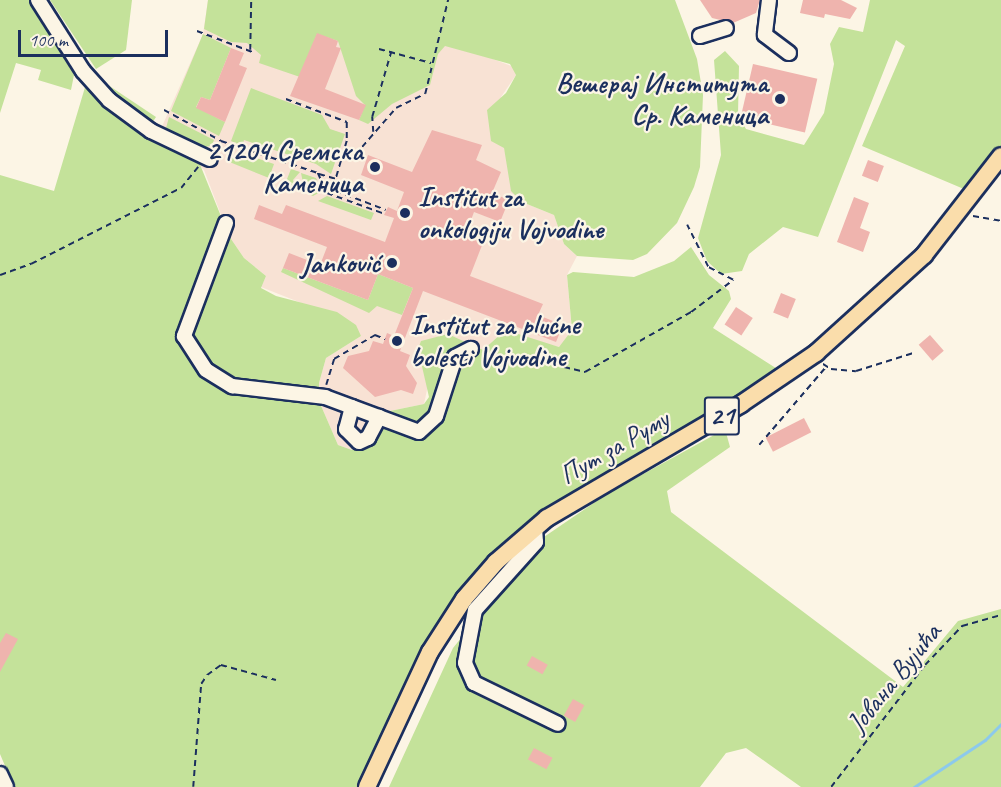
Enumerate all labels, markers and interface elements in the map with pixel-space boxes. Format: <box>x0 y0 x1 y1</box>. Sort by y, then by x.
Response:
scale bar <box>21 18 171 56</box>
text: 100 m <box>29 29 68 51</box>
place label: Вешерај Института Ср. Каменица <box>556 66 768 132</box>
marker: Вешерај Института Ср. Каменица <box>773 92 787 106</box>
place label: 21204 Сремска Каменица <box>207 134 363 200</box>
marker: 21204 Сремска Каменица <box>368 160 382 174</box>
place label: Institut za onkologiju Vojvodine <box>418 180 603 246</box>
marker: Institut za onkologiju Vojvodine <box>396 204 414 222</box>
place label: Janković <box>301 246 380 280</box>
marker: Janković <box>385 256 399 270</box>
place label: Institut za plućne bolesti Vojvodine <box>410 308 580 374</box>
marker: Institut za plućne bolesti Vojvodine <box>388 332 406 350</box>
road number: 21 <box>702 392 742 440</box>
street label: Пут за Руму <box>553 402 675 492</box>
street label: Јована Вујића <box>840 616 948 740</box>

